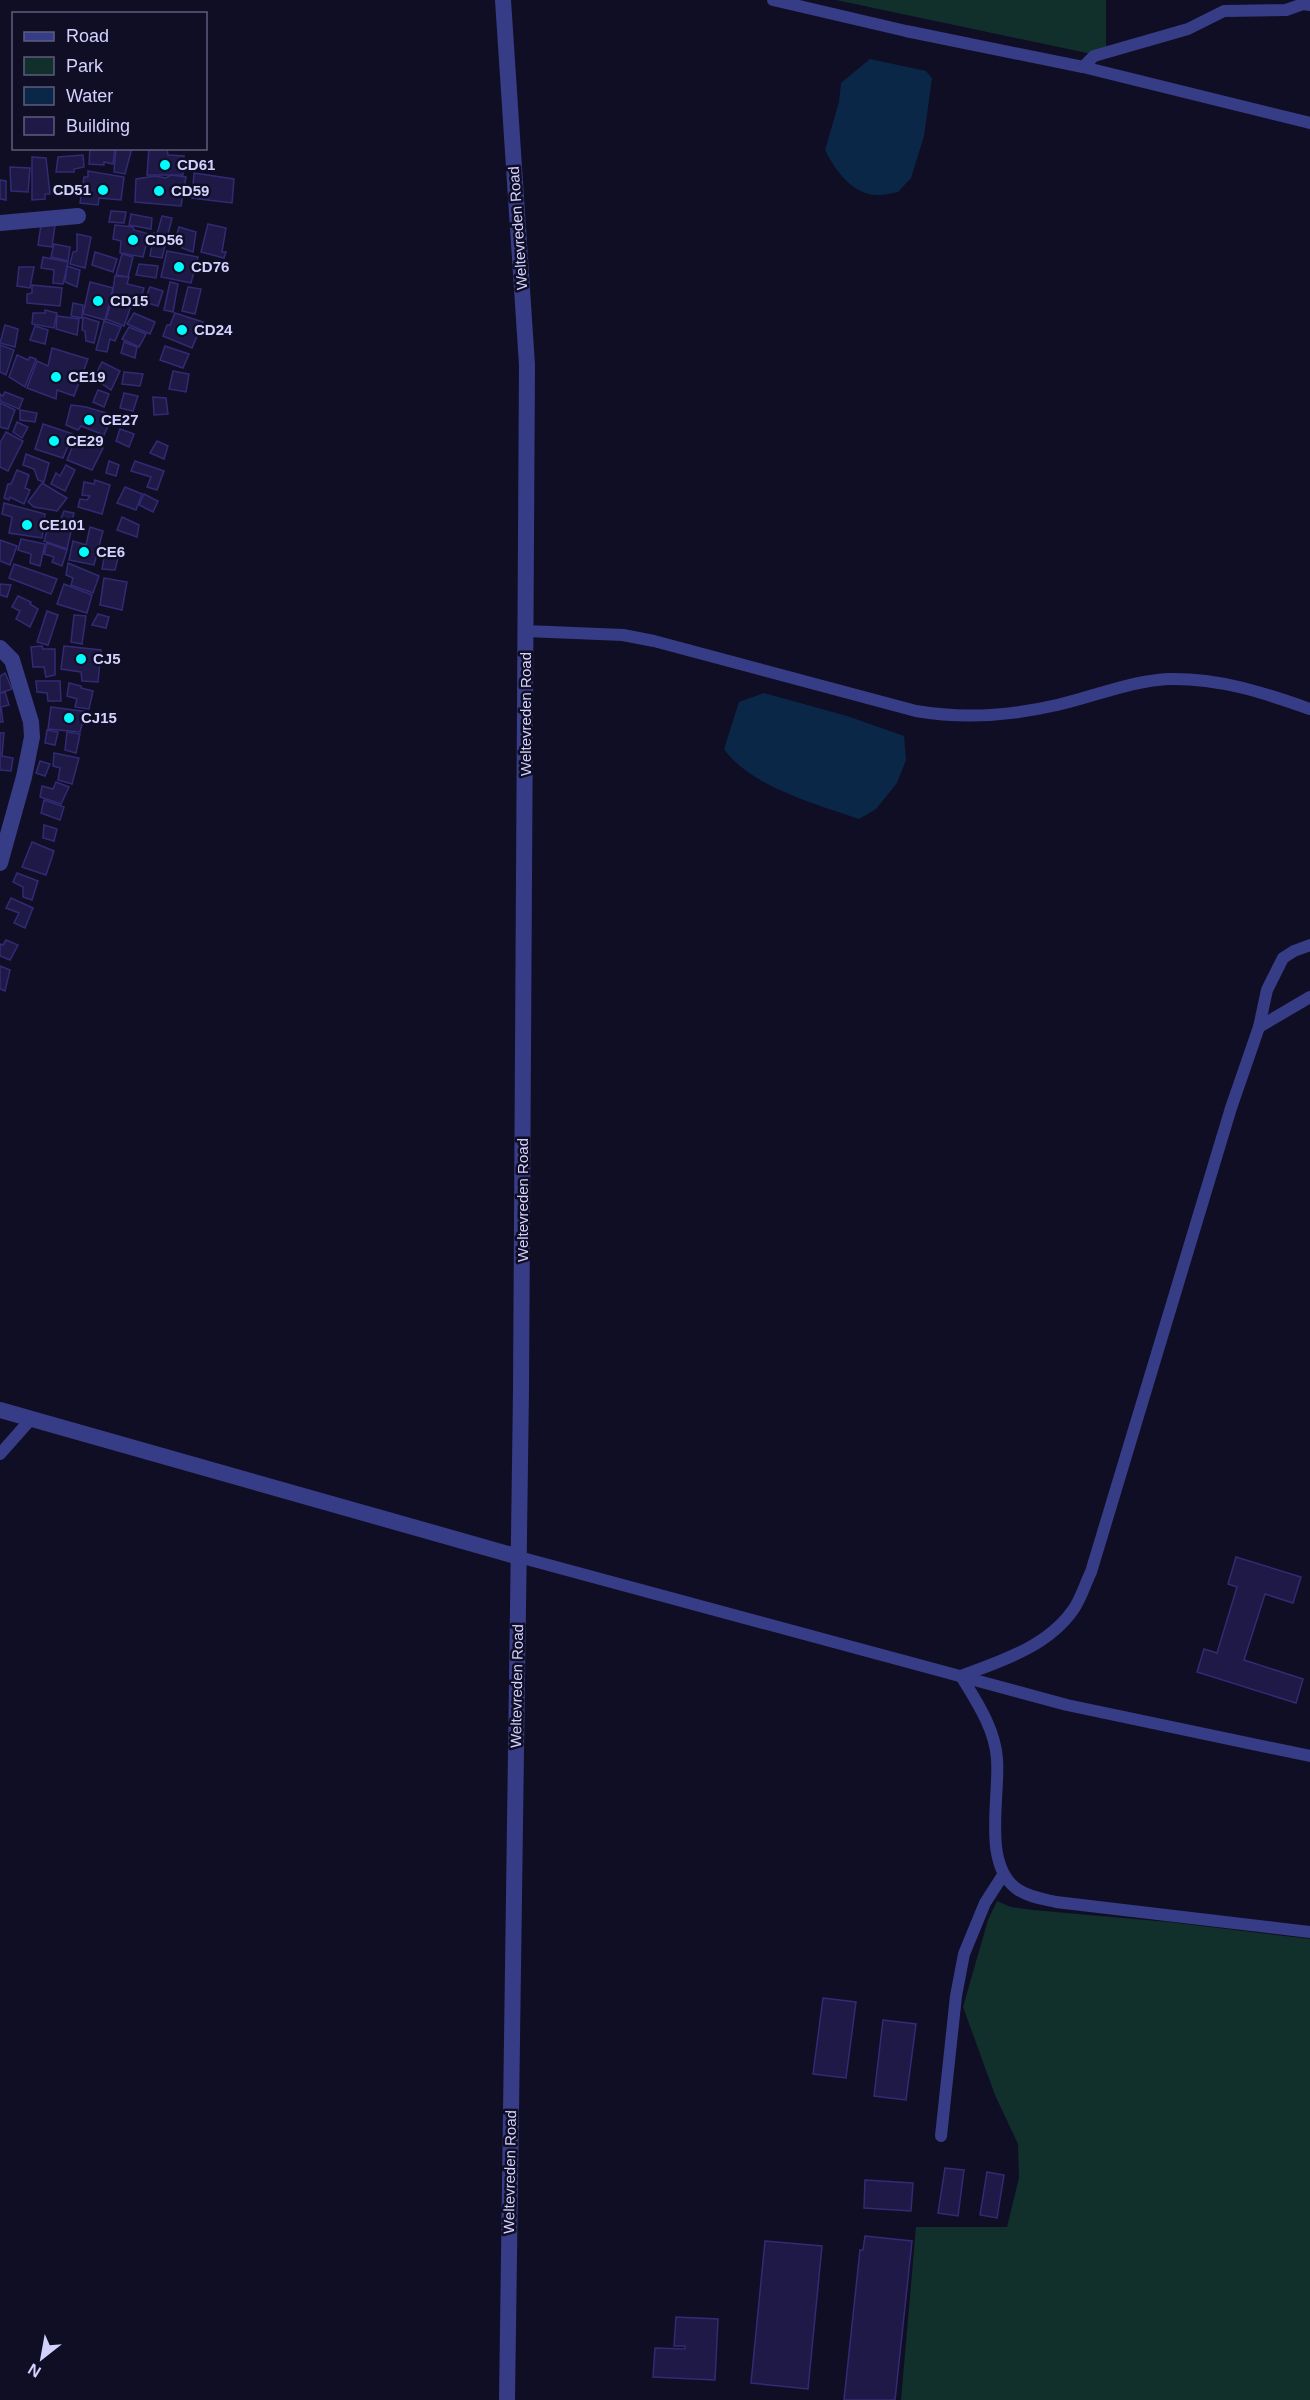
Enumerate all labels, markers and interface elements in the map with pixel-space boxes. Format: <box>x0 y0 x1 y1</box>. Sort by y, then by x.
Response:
legend <box>12 12 207 150</box>
text: Road <box>66 26 109 46</box>
text: Park <box>66 56 104 76</box>
text: Water <box>66 86 113 106</box>
text: Building <box>66 116 130 136</box>
place label: CD61 <box>177 156 215 173</box>
marker: CD61 <box>158 158 172 172</box>
street label: Weltevreden Road <box>505 166 530 290</box>
place label: CD51 <box>53 181 91 198</box>
place label: CD59 <box>171 182 209 199</box>
marker: CD51 <box>96 183 110 197</box>
marker: CD59 <box>152 184 166 198</box>
place label: CD56 <box>145 231 183 248</box>
marker: CD56 <box>126 233 140 247</box>
place label: CD76 <box>191 258 229 275</box>
marker: CD76 <box>172 260 186 274</box>
place label: CD15 <box>110 292 148 309</box>
marker: CD15 <box>91 294 105 308</box>
place label: CD24 <box>194 321 233 338</box>
marker: CD24 <box>175 323 189 337</box>
place label: CE19 <box>68 368 106 385</box>
marker: CE19 <box>49 370 63 384</box>
place label: CE27 <box>101 411 139 428</box>
marker: CE27 <box>82 413 96 427</box>
place label: CE29 <box>66 432 104 449</box>
marker: CE29 <box>47 434 61 448</box>
place label: CE101 <box>39 516 85 533</box>
marker: CE101 <box>20 518 34 532</box>
place label: CE6 <box>96 543 125 560</box>
marker: CE6 <box>77 545 91 559</box>
place label: CJ5 <box>93 650 121 667</box>
marker: CJ5 <box>74 652 88 666</box>
street label: Weltevreden Road <box>517 652 534 776</box>
place label: CJ15 <box>81 709 117 726</box>
marker: CJ15 <box>62 711 76 725</box>
street label: Weltevreden Road <box>514 1138 531 1262</box>
street label: Weltevreden Road <box>507 1624 526 1748</box>
street label: Weltevreden Road <box>500 2110 519 2234</box>
north arrow <box>12 2328 72 2388</box>
text: N <box>25 2360 44 2381</box>

